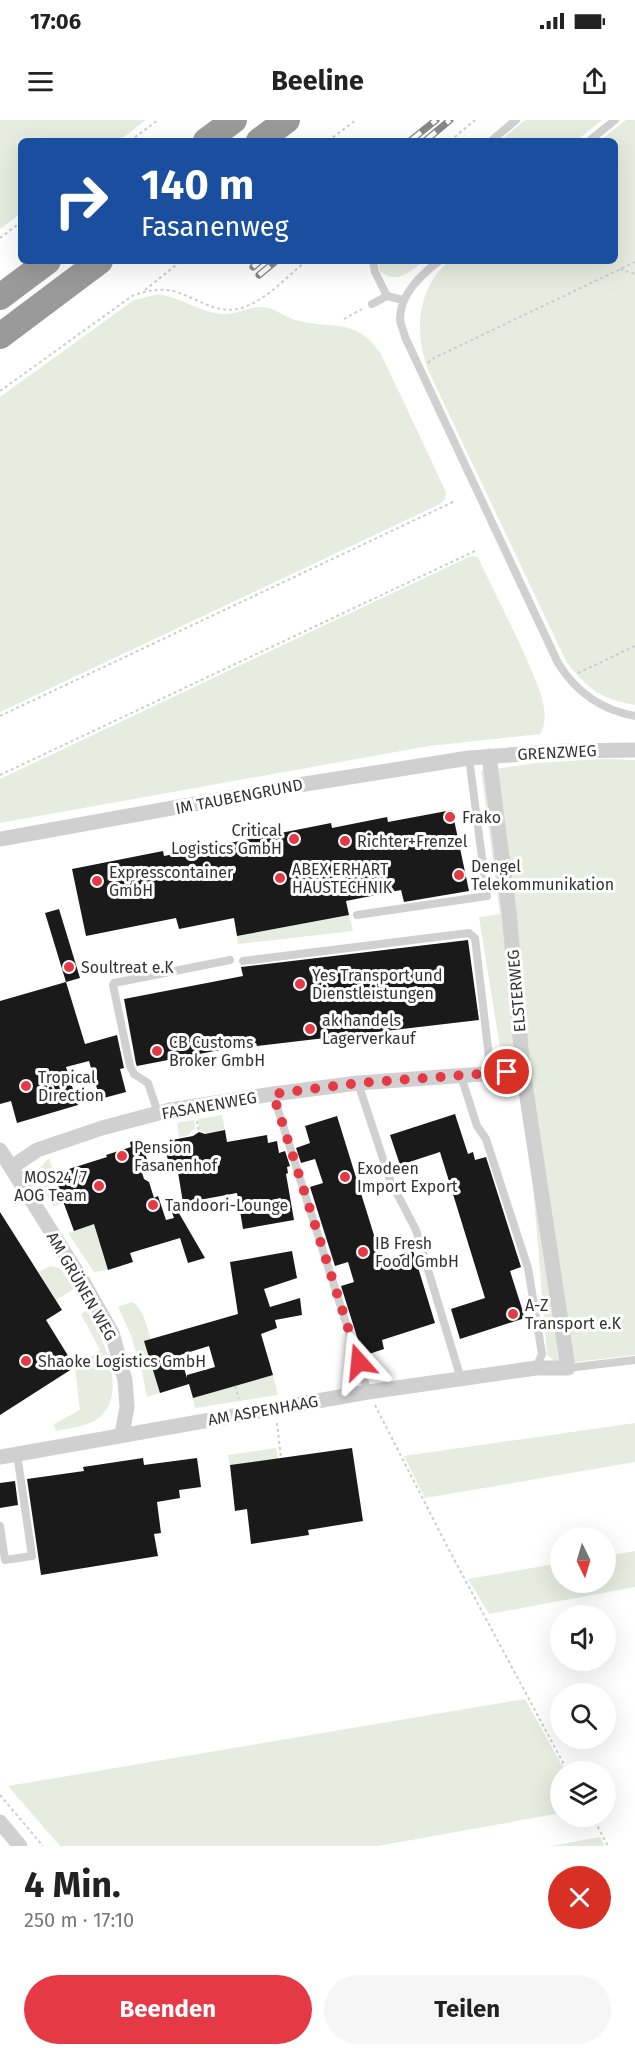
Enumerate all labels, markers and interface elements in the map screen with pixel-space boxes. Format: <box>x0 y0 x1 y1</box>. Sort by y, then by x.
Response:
text: 17:06 <box>30 8 81 35</box>
icon: menu <box>24 65 57 98</box>
text: Beeline <box>271 65 364 97</box>
icon: share <box>578 65 611 98</box>
text: 140 m <box>141 160 254 210</box>
icon: right <box>42 162 120 240</box>
text: Fasanenweg <box>141 211 289 243</box>
street label: GRENZWEG <box>517 741 597 764</box>
street label: IM TAUBENGRUND <box>174 775 304 818</box>
place label: Frako <box>462 808 501 827</box>
marker: Frako <box>443 810 457 824</box>
place label: Critical Logistics GmbH <box>171 821 282 858</box>
marker: Critical Logistics GmbH <box>287 832 301 846</box>
place label: Richter+Frenzel <box>357 832 468 851</box>
marker: Richter+Frenzel <box>338 834 352 848</box>
place label: Dengel Telekommunikation <box>471 857 614 894</box>
place label: ABEX ERHART HAUSTECHNIK <box>292 860 393 897</box>
place label: Expresscontainer GmbH <box>109 863 234 900</box>
marker: Dengel Telekommunikation <box>452 868 466 882</box>
marker: ABEX ERHART HAUSTECHNIK <box>273 871 287 885</box>
marker: Expresscontainer GmbH <box>90 874 104 888</box>
street label: ELSTERWEG <box>503 949 530 1033</box>
place label: Soultreat e.K <box>81 958 174 977</box>
marker: Soultreat e.K <box>62 960 76 974</box>
place label: Yes Transport und Dienstleistungen <box>312 966 443 1003</box>
marker: Yes Transport und Dienstleistungen <box>293 977 307 991</box>
place label: ak handels Lagerverkauf <box>322 1011 417 1048</box>
marker: ak handels Lagerverkauf <box>303 1022 317 1036</box>
place label: CB Customs Broker GmbH <box>169 1033 265 1070</box>
marker: CB Customs Broker GmbH <box>150 1044 164 1058</box>
pin <box>481 1046 532 1097</box>
icon: arrive <box>490 1055 523 1088</box>
place label: Tropical Direction <box>38 1068 104 1105</box>
marker: Tropical Direction <box>19 1079 33 1093</box>
street label: FASANENWEG <box>160 1088 258 1123</box>
place label: Pension Fasanenhof <box>134 1138 219 1175</box>
marker: Pension Fasanenhof <box>115 1149 129 1163</box>
place label: Exodeen Import Export <box>357 1159 458 1196</box>
place label: MOS24/7 AOG Team <box>14 1168 87 1205</box>
marker: Exodeen Import Export <box>338 1170 352 1184</box>
marker: MOS24/7 AOG Team <box>92 1179 106 1193</box>
place label: Tandoori-Lounge <box>165 1196 288 1215</box>
marker: Tandoori-Lounge <box>146 1198 160 1212</box>
street label: AM GRÜNEN WEG <box>43 1228 120 1344</box>
place label: IB Fresh Food GmbH <box>375 1234 459 1271</box>
marker: IB Fresh Food GmbH <box>356 1245 370 1259</box>
place label: A-Z Transport e.K <box>525 1296 621 1333</box>
marker: A-Z Transport e.K <box>506 1307 520 1321</box>
position arrow <box>327 1330 391 1394</box>
place label: Shaoke Logistics GmbH <box>38 1352 206 1371</box>
marker: Shaoke Logistics GmbH <box>19 1354 33 1368</box>
street label: AM ASPENHAAG <box>206 1391 320 1430</box>
north arrow <box>550 1527 616 1593</box>
map controls <box>550 1527 616 1827</box>
button: sound <box>550 1605 616 1671</box>
button: search <box>550 1683 616 1749</box>
button: layers <box>550 1761 616 1827</box>
text: 4 Min. <box>24 1863 121 1907</box>
button: close <box>548 1866 611 1929</box>
text: 250 m · 17:10 <box>24 1908 134 1932</box>
button: Beenden <box>24 1975 312 2044</box>
button: Teilen <box>324 1975 611 2044</box>

